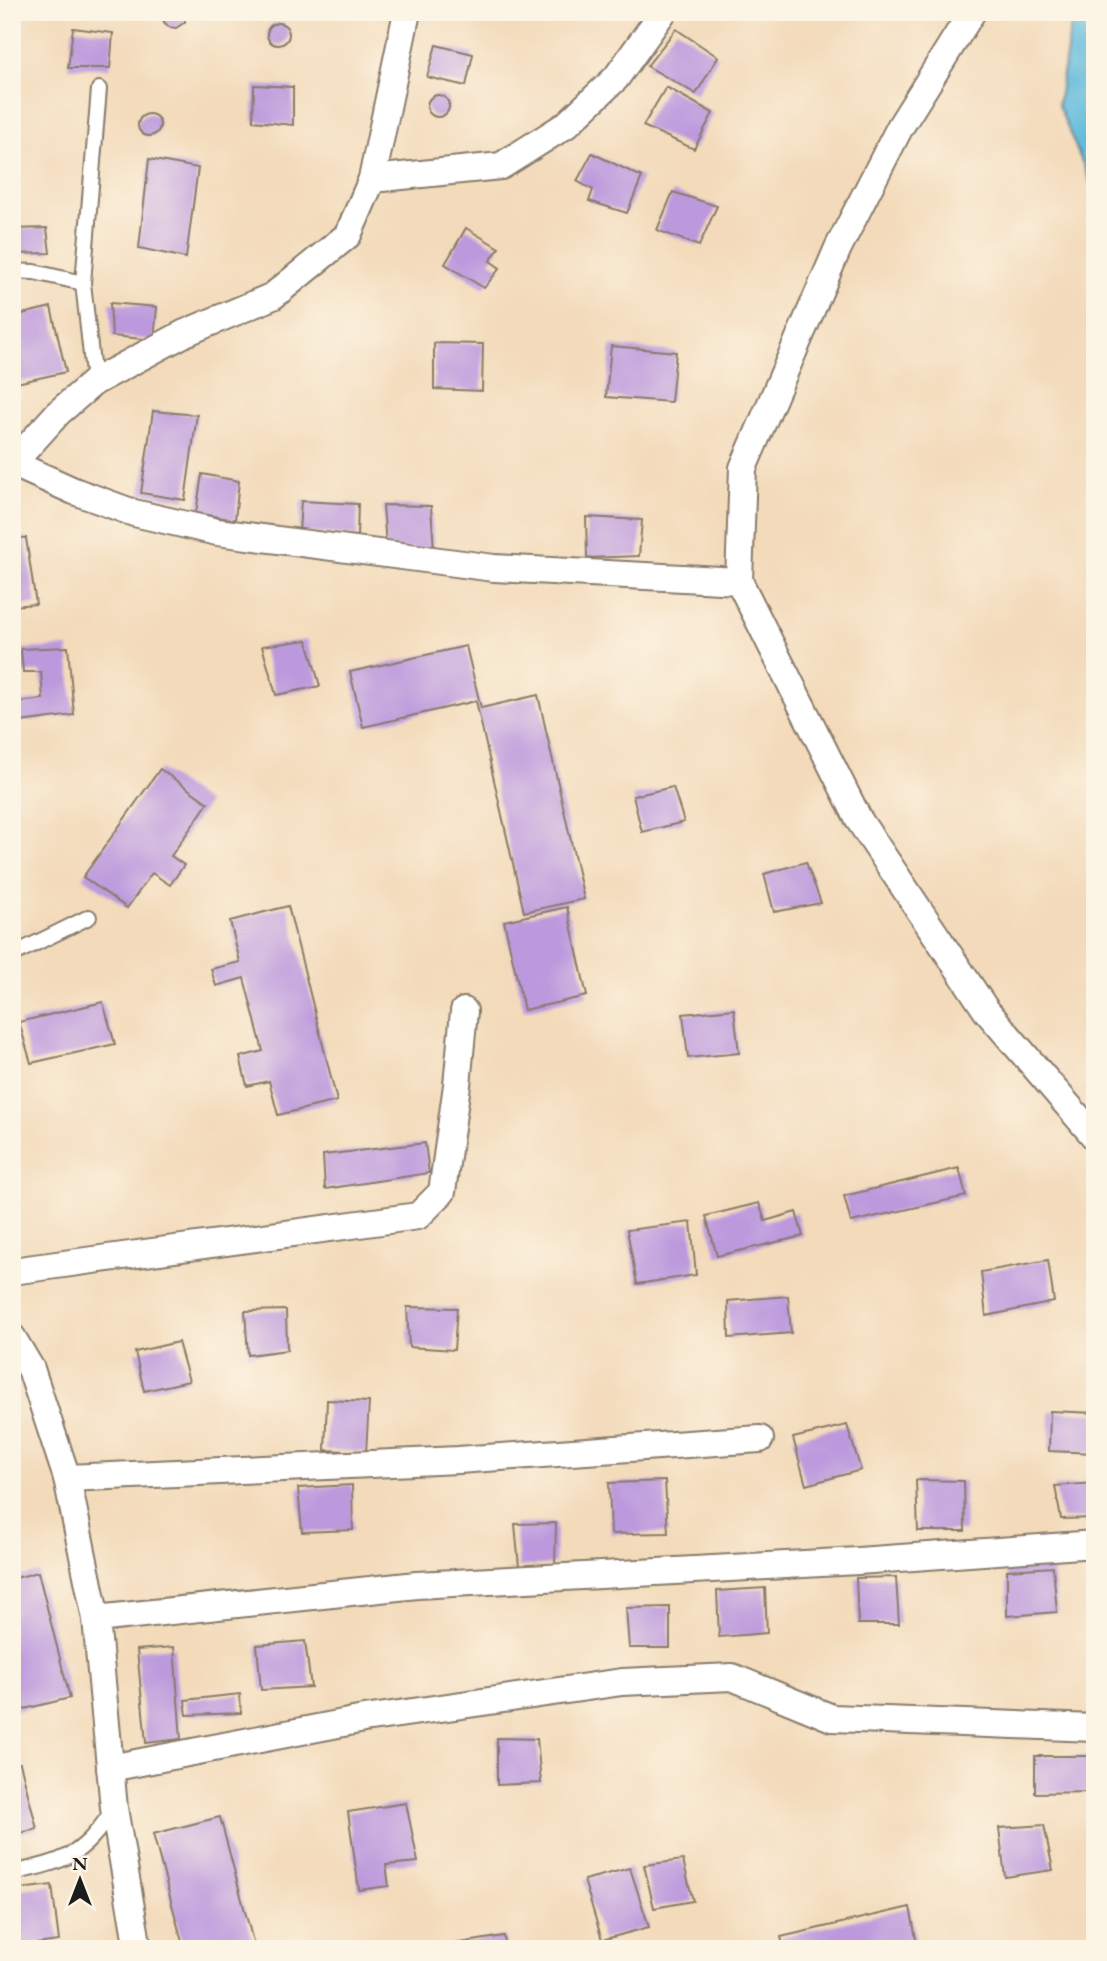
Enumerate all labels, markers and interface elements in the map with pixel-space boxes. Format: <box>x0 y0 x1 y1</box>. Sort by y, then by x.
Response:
north arrow <box>46 1846 116 1916</box>
text: N <box>72 1851 88 1876</box>

